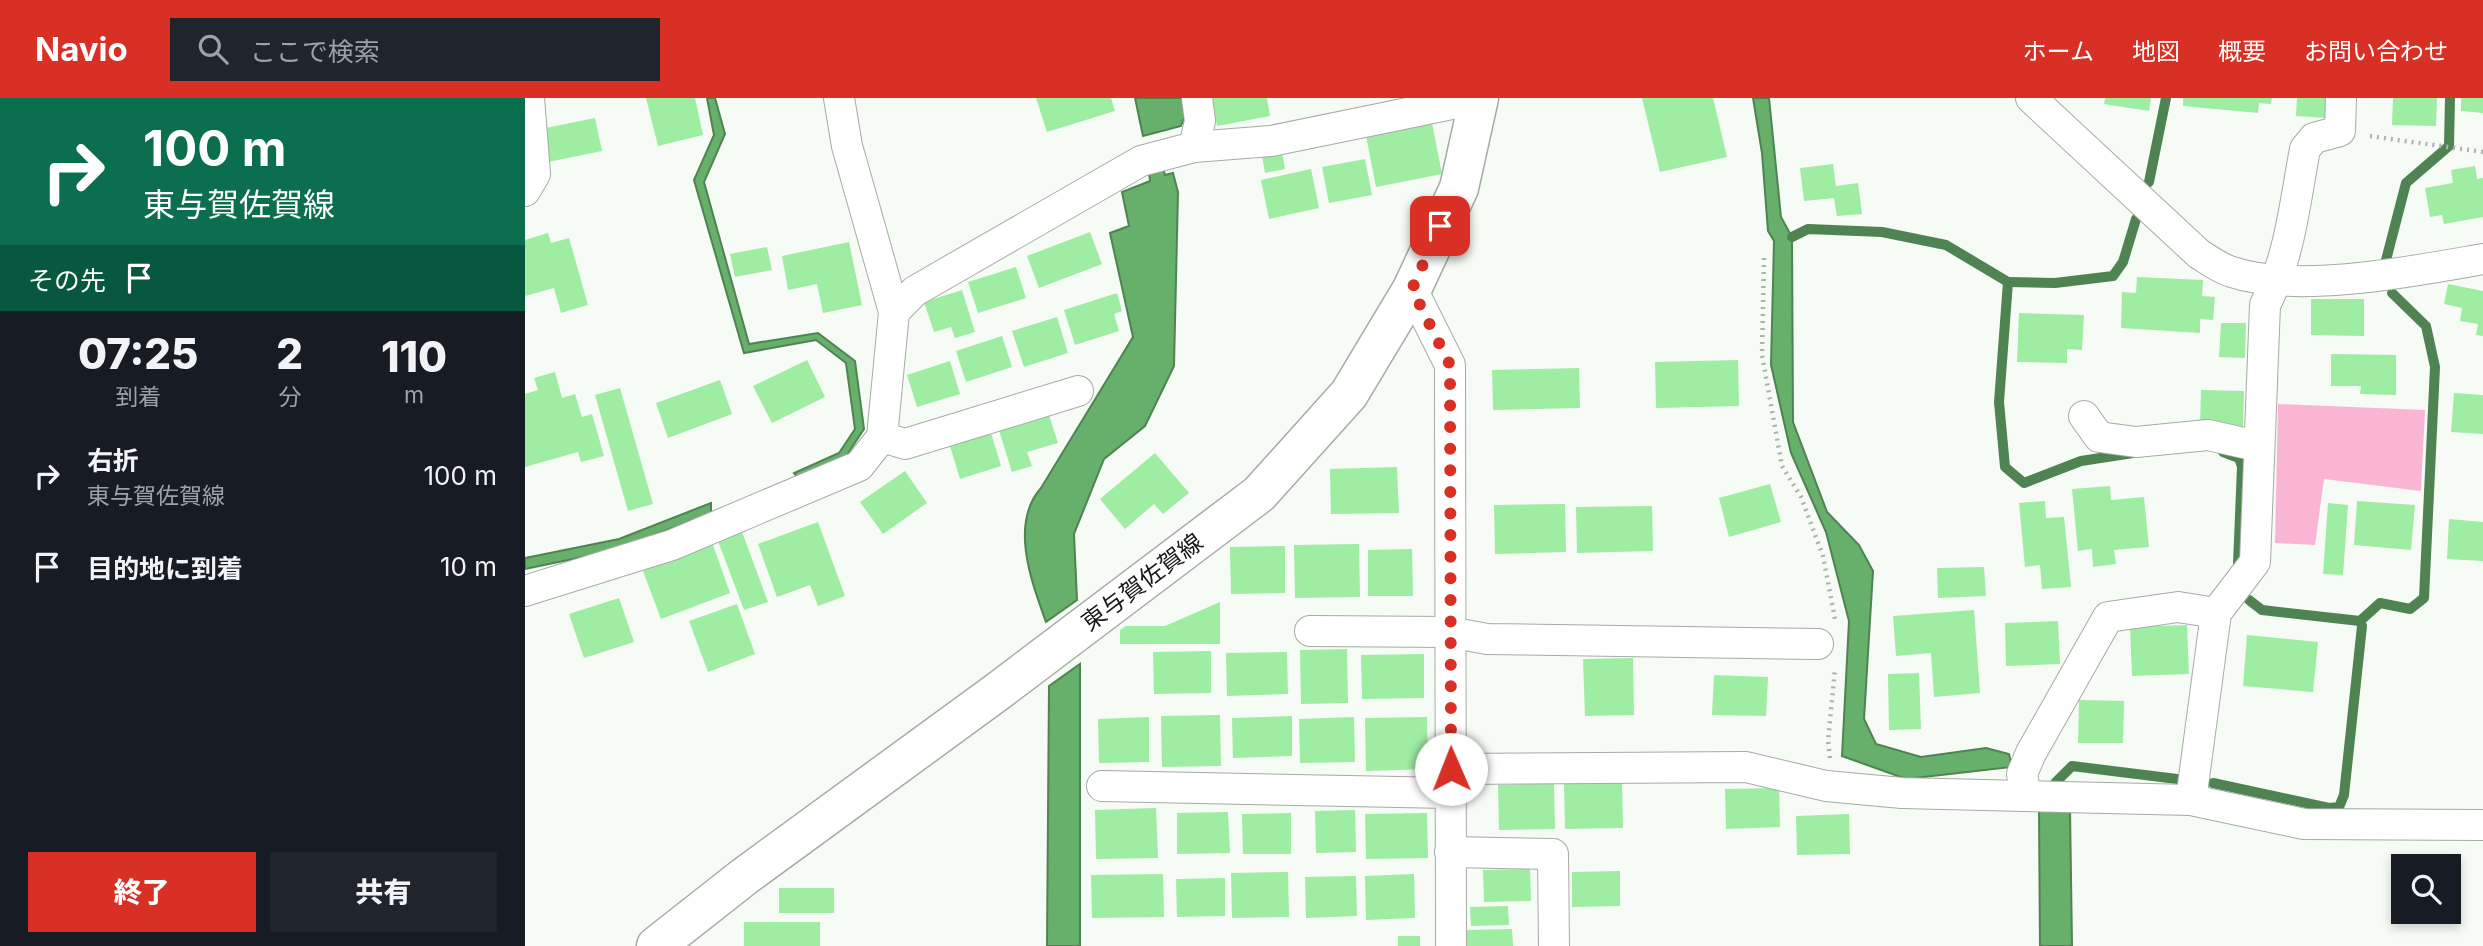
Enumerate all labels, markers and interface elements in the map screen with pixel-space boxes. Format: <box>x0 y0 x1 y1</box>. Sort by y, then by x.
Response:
search box <box>170 18 660 81</box>
text: Navio <box>35 29 128 69</box>
icon: search <box>194 30 232 68</box>
text: ここで検索 <box>250 36 380 67</box>
text: ホーム <box>2023 37 2094 66</box>
text: 地図 <box>2132 37 2180 66</box>
text: 概要 <box>2218 37 2266 66</box>
text: お問い合わせ <box>2304 37 2448 66</box>
text: 100 m <box>143 119 287 178</box>
icon: right <box>28 126 119 217</box>
text: 東与賀佐賀線 <box>143 185 335 224</box>
pin <box>1410 196 1470 256</box>
icon: arrive <box>1421 207 1459 245</box>
icon: arrive <box>120 259 158 297</box>
text: その先 <box>28 265 106 296</box>
text: 07:25 <box>78 328 198 379</box>
text: 2 <box>276 328 303 379</box>
text: 110 <box>381 331 447 382</box>
text: m <box>404 381 424 409</box>
text: 到着 <box>115 383 161 411</box>
text: 分 <box>278 383 301 411</box>
text: 右折 <box>87 445 139 476</box>
icon: right <box>28 457 66 495</box>
text: 100 m <box>424 460 497 491</box>
text: 東与賀佐賀線 <box>87 482 225 510</box>
street label: 東与賀佐賀線 <box>1076 527 1208 637</box>
icon: arrive <box>28 548 66 586</box>
text: 10 m <box>440 551 497 582</box>
text: 目的地に到着 <box>87 553 243 584</box>
position arrow <box>1414 732 1488 806</box>
button: 終了 <box>28 852 256 932</box>
button: 共有 <box>270 852 497 932</box>
map controls <box>2391 854 2461 924</box>
button: search <box>2391 854 2461 924</box>

